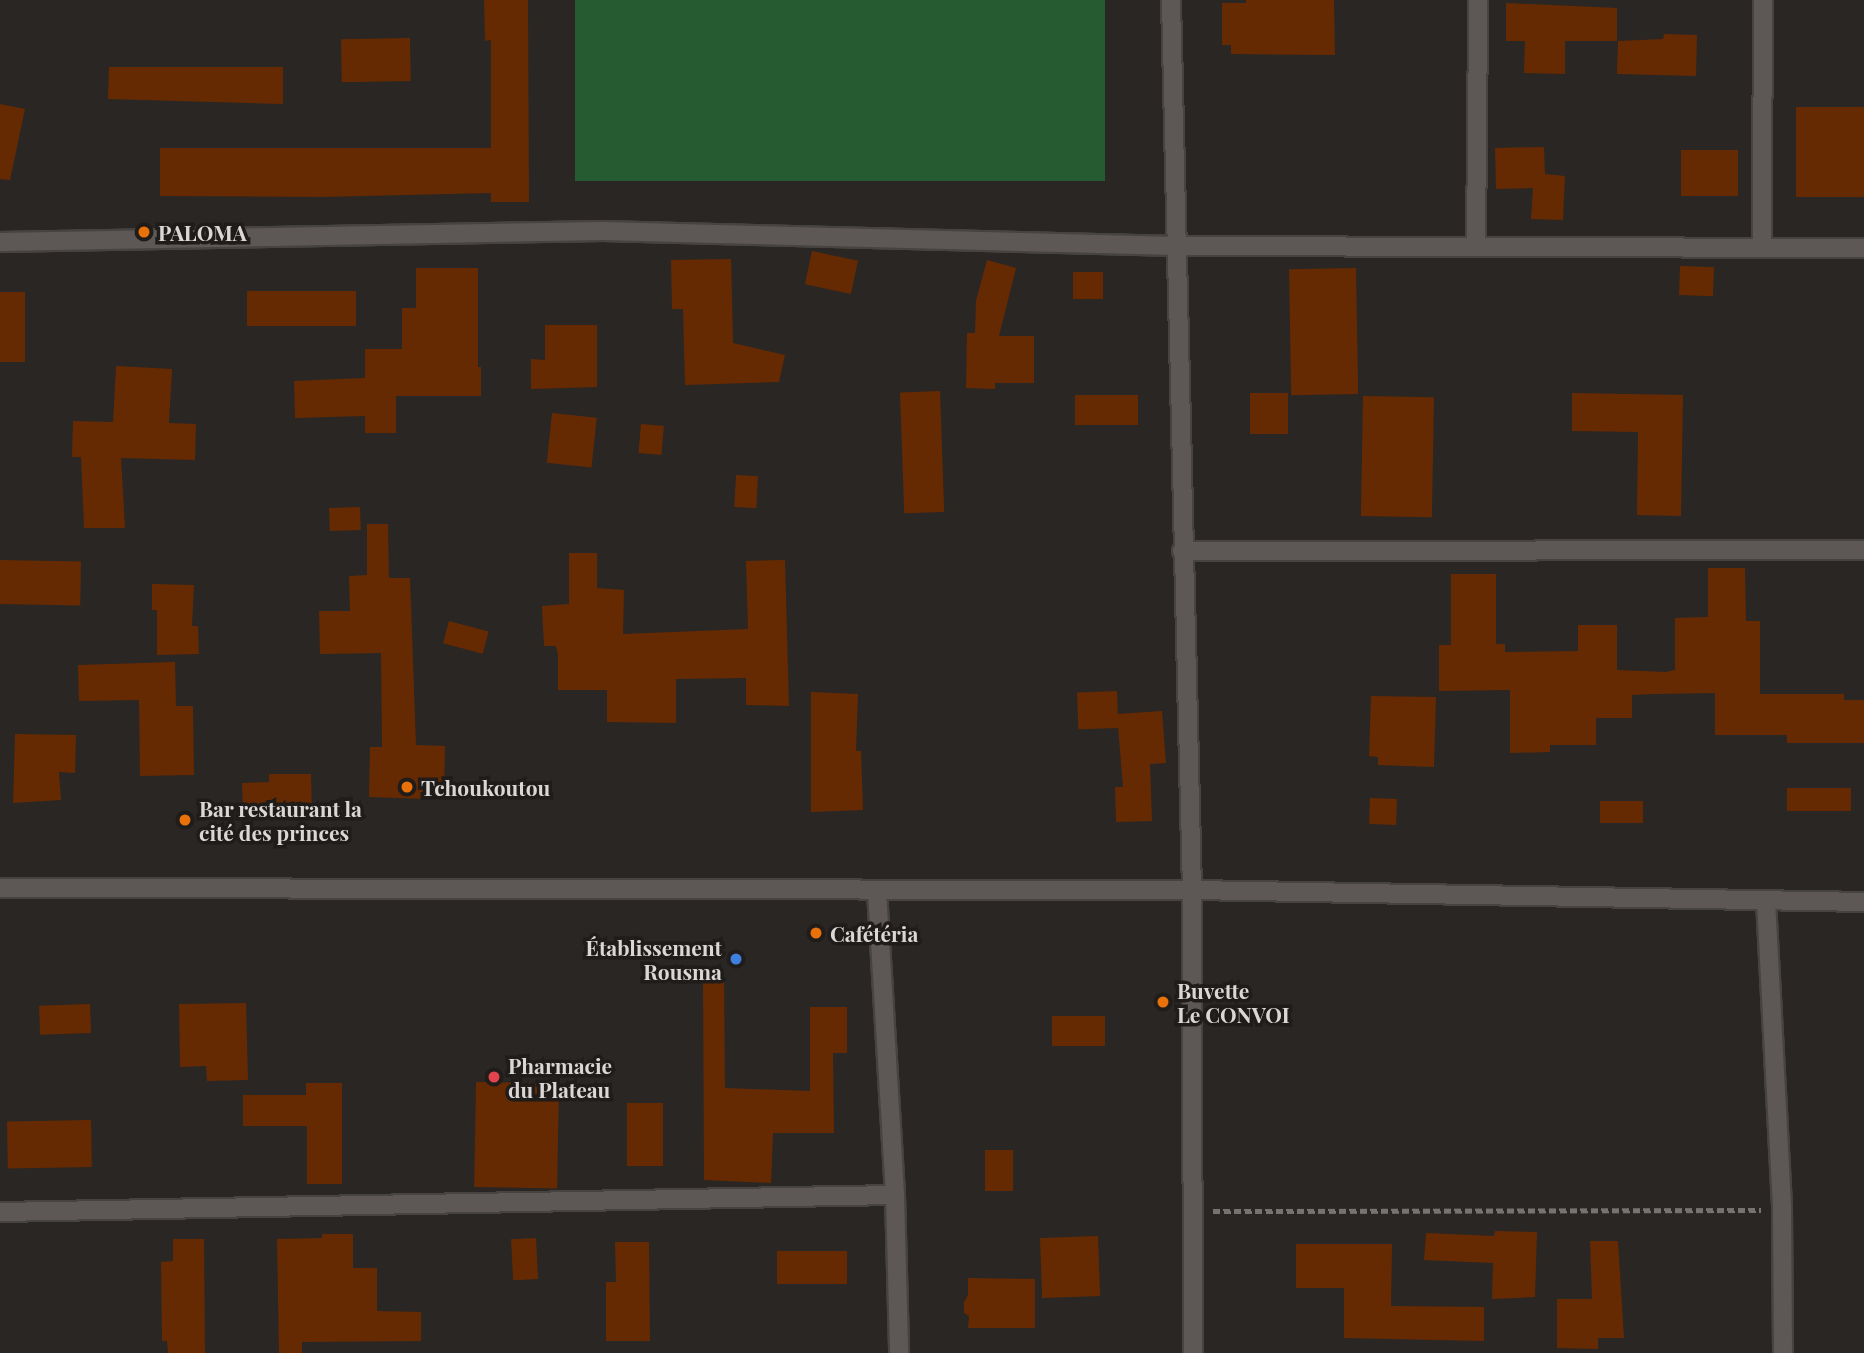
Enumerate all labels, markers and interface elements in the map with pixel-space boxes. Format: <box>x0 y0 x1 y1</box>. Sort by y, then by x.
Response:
place label: PALOMA <box>158 219 247 245</box>
marker: PALOMA <box>136 224 152 240</box>
place label: Tchoukoutou <box>421 774 550 800</box>
marker: Tchoukoutou <box>399 779 415 795</box>
place label: Bar restaurant la cité des princes <box>199 795 363 845</box>
marker: Bar restaurant la cité des princes <box>177 812 193 828</box>
place label: Cafétéria <box>830 920 918 946</box>
marker: Cafétéria <box>808 925 824 941</box>
place label: Établissement Rousma <box>586 934 722 984</box>
marker: Établissement Rousma <box>728 951 744 967</box>
place label: Buvette Le CONVOI <box>1177 977 1290 1027</box>
marker: Buvette Le CONVOI <box>1155 994 1171 1010</box>
place label: Pharmacie du Plateau <box>508 1052 612 1102</box>
marker: Pharmacie du Plateau <box>486 1069 502 1085</box>

